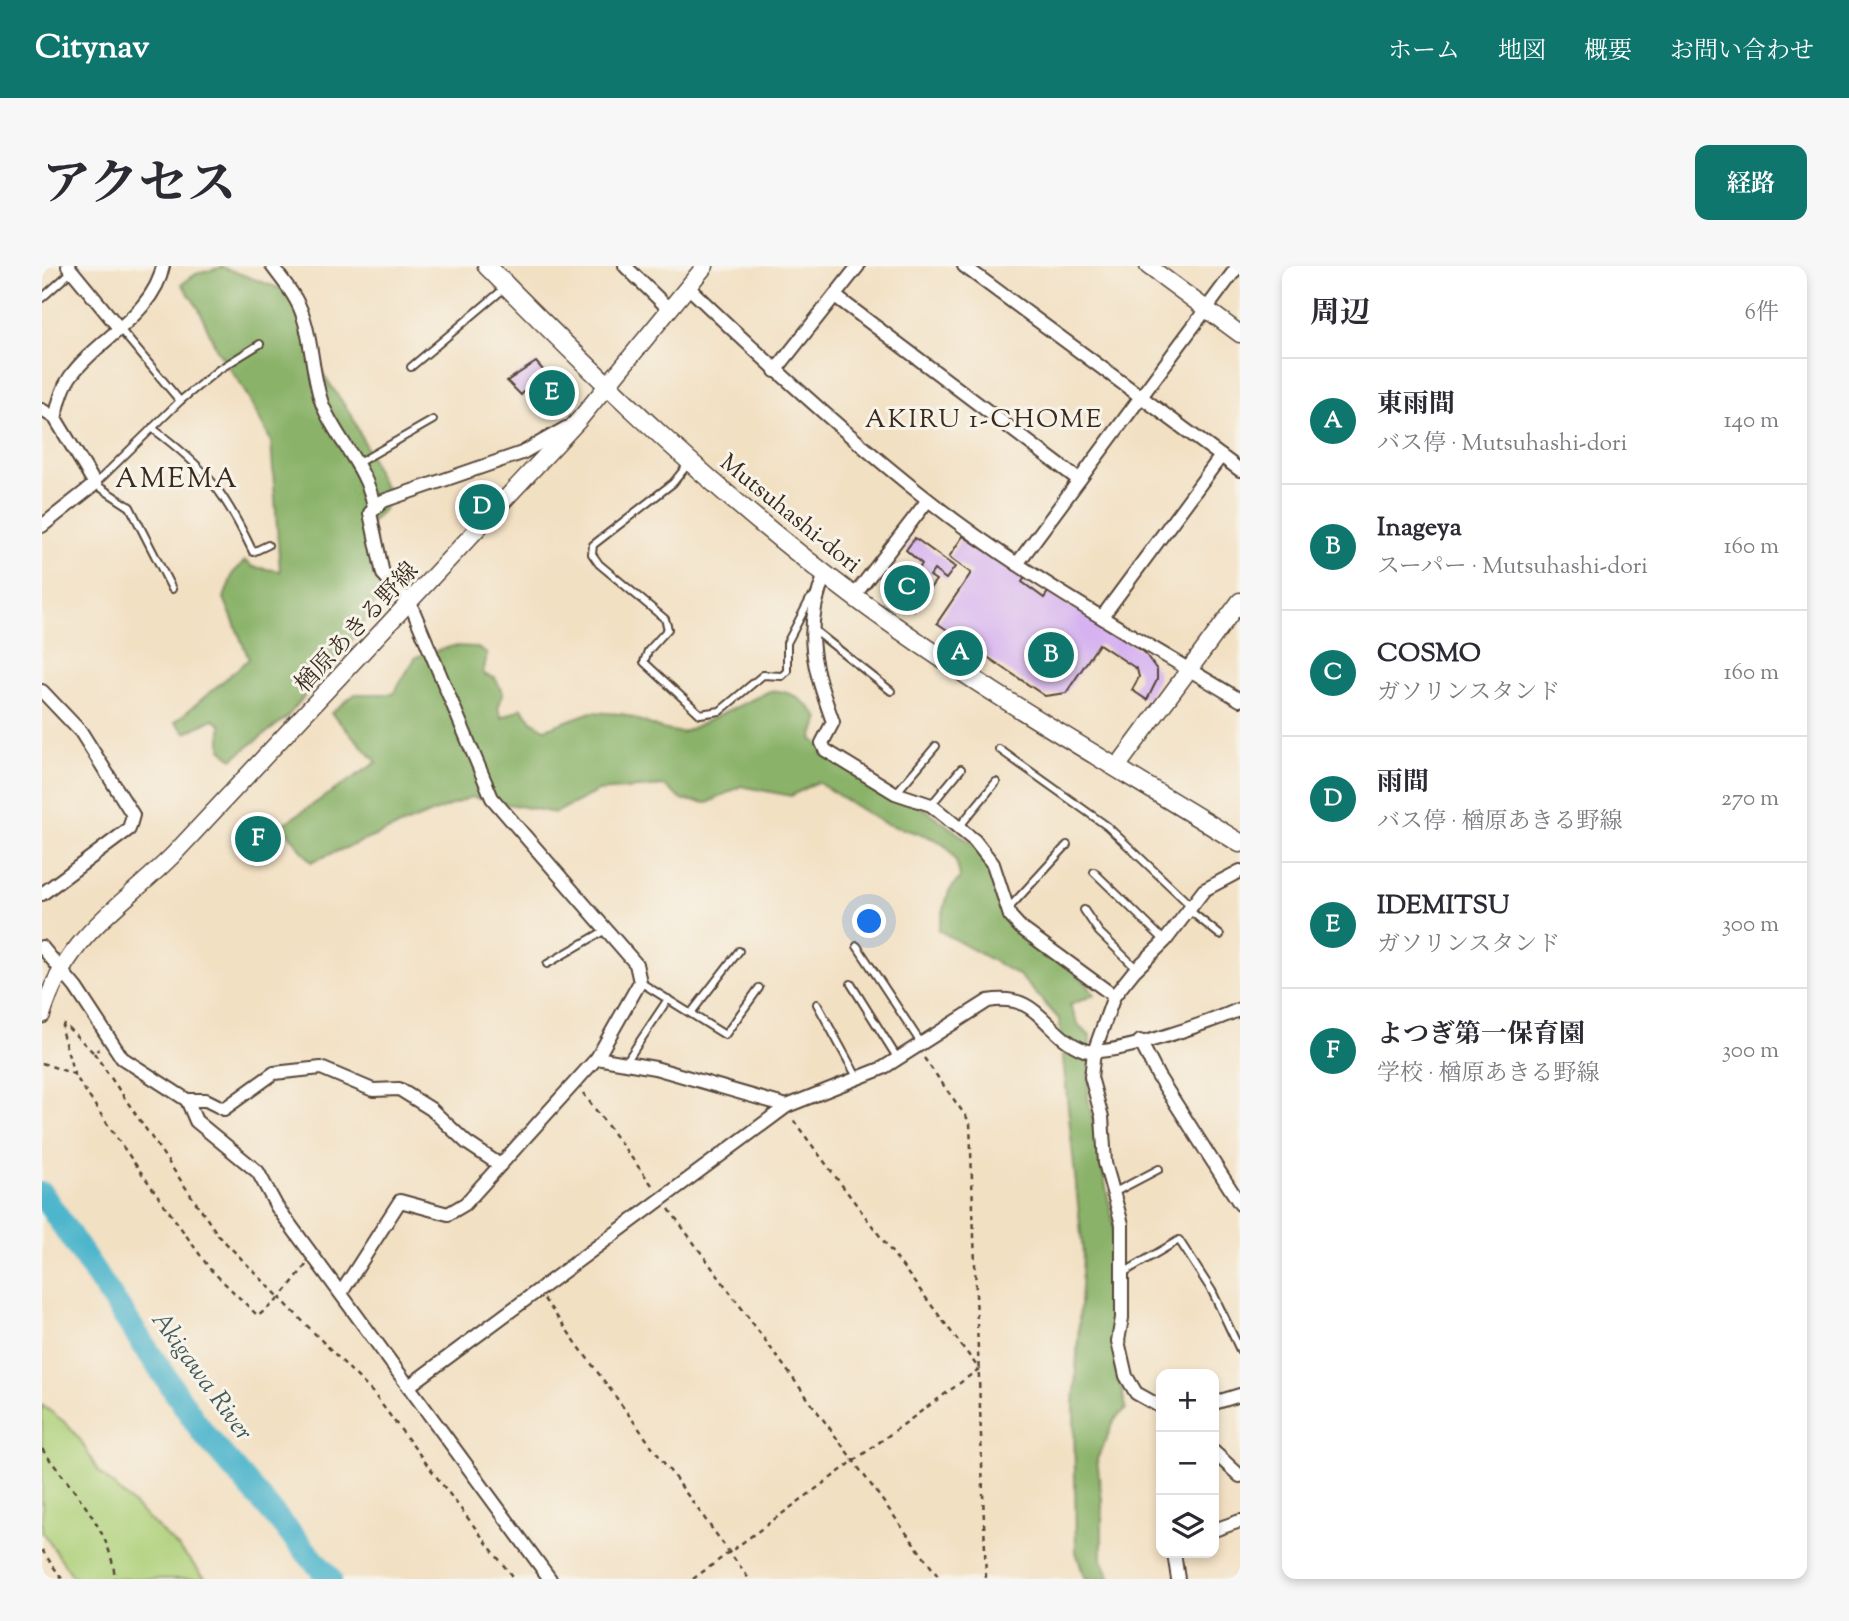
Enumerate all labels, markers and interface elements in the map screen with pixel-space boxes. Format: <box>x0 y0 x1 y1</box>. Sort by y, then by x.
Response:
text: Citynav <box>35 25 150 73</box>
text: ホーム <box>1388 35 1460 69</box>
text: 地図 <box>1498 35 1546 69</box>
text: 概要 <box>1584 35 1632 69</box>
text: お問い合わせ <box>1670 35 1814 69</box>
button: 経路 <box>1695 145 1807 220</box>
text: アクセス <box>42 152 237 222</box>
text: 周辺 <box>1310 293 1370 336</box>
text: 6件 <box>1745 297 1779 330</box>
pin: E <box>529 367 575 419</box>
text: 東雨間 <box>1377 387 1455 424</box>
district label: AKIRU 1-CHOME <box>865 402 1103 439</box>
text: A <box>1324 405 1342 438</box>
text: 140 m <box>1724 405 1779 438</box>
text: バス停 · Mutsuhashi-dori <box>1377 428 1627 461</box>
street label: Mutsuhashi-dori <box>712 447 868 582</box>
district label: AMEMA <box>115 460 239 500</box>
pin: D <box>459 481 505 533</box>
text: Inageya <box>1377 510 1462 547</box>
text: B <box>1326 531 1340 564</box>
text: 160 m <box>1724 531 1779 564</box>
text: スーパー · Mutsuhashi-dori <box>1377 551 1648 584</box>
street label: 楢原あきる野線 <box>288 555 427 701</box>
pin: C <box>884 562 930 614</box>
pin: A <box>937 627 983 679</box>
pin: B <box>1028 629 1074 681</box>
text: COSMO <box>1377 636 1481 673</box>
text: C <box>1324 657 1342 690</box>
text: 160 m <box>1724 657 1779 690</box>
text: ガソリンスタンド <box>1377 677 1560 710</box>
text: 雨間 <box>1377 765 1429 802</box>
text: D <box>1324 783 1342 816</box>
text: 270 m <box>1721 783 1779 816</box>
text: バス停 · 楢原あきる野線 <box>1377 806 1623 839</box>
pin: F <box>235 813 281 865</box>
text: IDEMITSU <box>1377 888 1509 925</box>
your location <box>852 904 886 938</box>
text: E <box>1326 909 1340 942</box>
text: 300 m <box>1722 909 1779 942</box>
text: ガソリンスタンド <box>1377 929 1560 962</box>
text: よつぎ第一保育園 <box>1377 1017 1585 1054</box>
text: F <box>1327 1035 1339 1068</box>
text: 300 m <box>1722 1035 1779 1068</box>
text: 学校 · 楢原あきる野線 <box>1377 1058 1600 1091</box>
water label: Akigawa River <box>141 1304 261 1449</box>
map controls <box>1156 1369 1219 1558</box>
button: + <box>1156 1369 1219 1432</box>
button: − <box>1156 1432 1219 1495</box>
button: layers <box>1156 1495 1219 1558</box>

